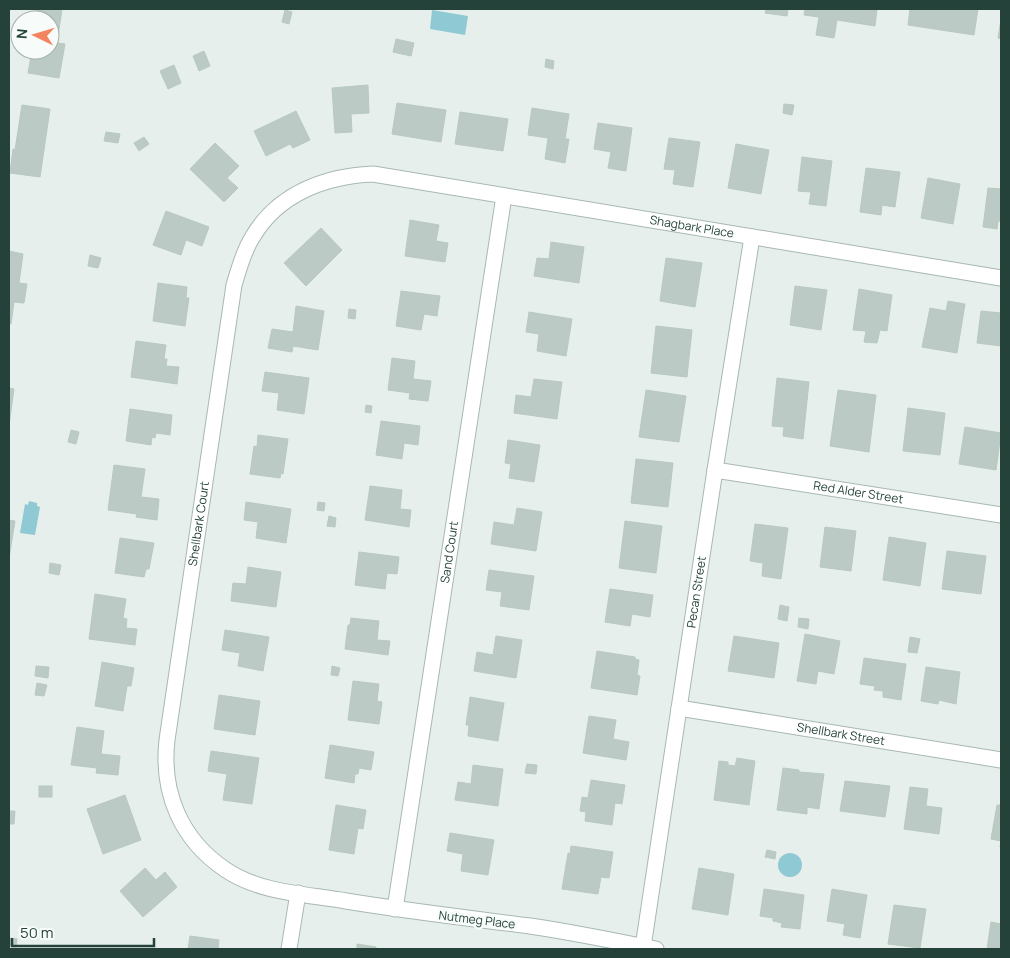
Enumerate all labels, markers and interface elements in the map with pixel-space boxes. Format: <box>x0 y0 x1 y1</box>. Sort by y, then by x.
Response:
north arrow <box>10 10 60 60</box>
text: N <box>12 28 31 40</box>
street label: Shagbark Place <box>649 211 735 242</box>
street label: Red Alder Street <box>812 477 905 508</box>
street label: Shellbark Court <box>184 480 213 567</box>
street label: Sand Court <box>436 520 462 584</box>
street label: Pecan Street <box>682 555 710 629</box>
street label: Shellbark Street <box>796 718 886 749</box>
street label: Nutmeg Place <box>438 906 516 933</box>
scale bar <box>12 916 155 948</box>
text: 50 m <box>20 922 54 943</box>

